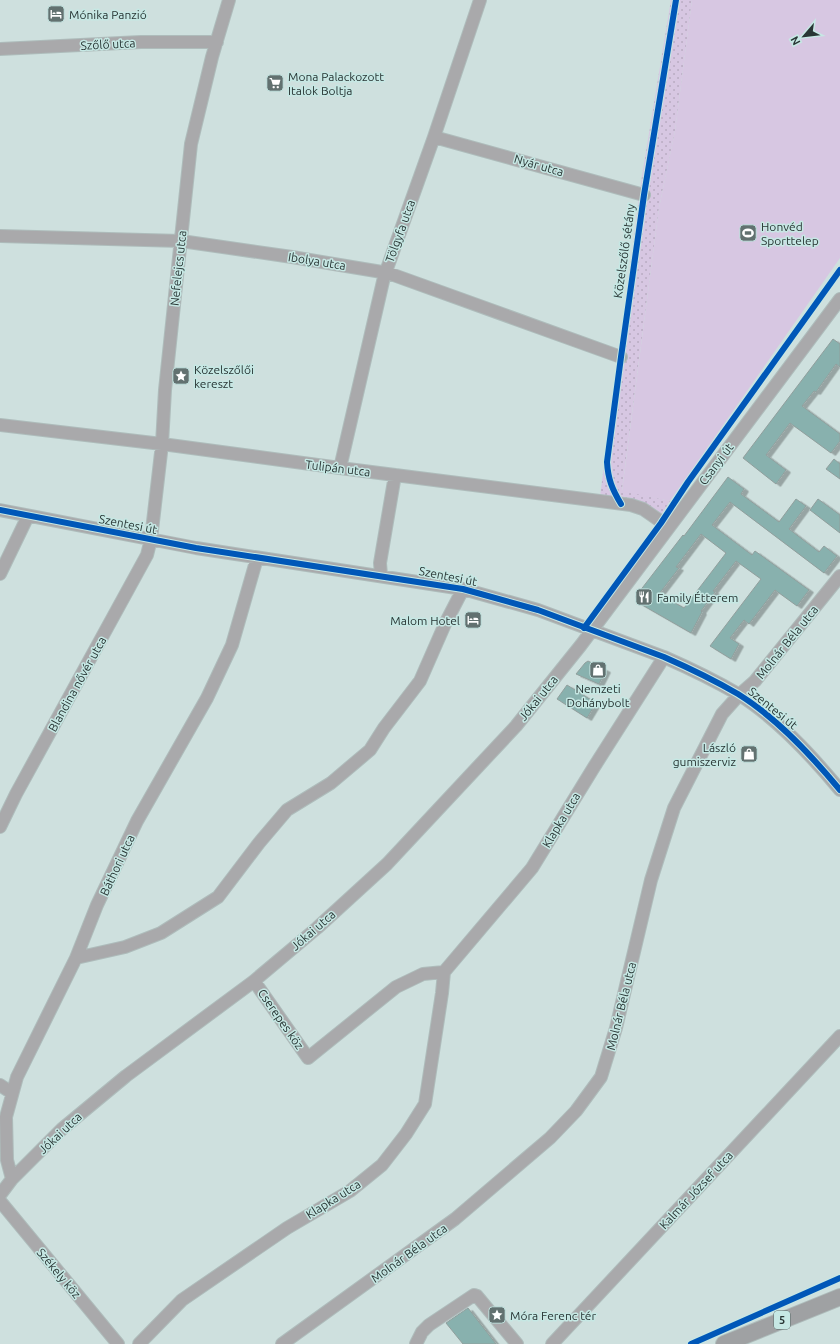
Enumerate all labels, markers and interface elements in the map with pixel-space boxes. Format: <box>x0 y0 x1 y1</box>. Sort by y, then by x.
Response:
hotel icon: Mónika Panzió <box>46 4 66 24</box>
place label: Mónika Panzió <box>69 8 147 21</box>
north arrow <box>784 16 824 56</box>
text: N <box>788 34 802 47</box>
street label: Szőlő utca <box>80 36 136 52</box>
place label: Mona Palackozott Italok Boltja <box>288 70 384 97</box>
supermarket icon: Mona Palackozott Italok Boltja <box>265 73 285 93</box>
street label: Nyár utca <box>513 152 565 178</box>
street label: Tölgyfa utca <box>383 198 417 264</box>
street label: Közelszőlő sétány <box>611 203 637 299</box>
place label: Honvéd Sporttelep <box>761 220 819 247</box>
sports icon: Honvéd Sporttelep <box>738 223 758 243</box>
street label: Nefelejcs utca <box>168 230 188 306</box>
street label: Ibolya utca <box>287 250 347 272</box>
place label: Közelszőlői kereszt <box>194 363 254 390</box>
place icon: Közelszőlői kereszt <box>171 366 191 386</box>
street label: Csanyi út <box>696 440 736 487</box>
street label: Tulipán utca <box>305 458 371 478</box>
street label: Szentesi út <box>98 512 158 536</box>
street label: Szentesi út <box>418 564 478 588</box>
restaurant icon: Family Étterem <box>634 587 654 607</box>
place label: Family Étterem <box>657 591 738 604</box>
street label: Molnár Béla utca <box>753 603 821 681</box>
hotel icon: Malom Hotel <box>463 610 483 630</box>
place label: Malom Hotel <box>390 614 460 627</box>
street label: Blandina nővér utca <box>46 634 108 734</box>
shop icon: Nemzeti Dohánybolt <box>588 660 608 680</box>
street label: Jókai utca <box>516 673 560 723</box>
place label: Nemzeti Dohánybolt <box>567 682 630 709</box>
street label: Szentesi út <box>746 684 800 732</box>
place label: László gumiszerviz <box>673 741 736 768</box>
shop icon: László gumiszerviz <box>739 744 759 764</box>
street label: Klapka utca <box>539 790 583 850</box>
street label: Báthori utca <box>97 832 137 898</box>
street label: Jókai utca <box>288 907 338 953</box>
street label: Molnár Béla utca <box>604 961 638 1051</box>
street label: Cserepes köz <box>256 987 307 1052</box>
street label: Jókai utca <box>36 1110 84 1156</box>
street label: Kalmár József utca <box>657 1149 735 1231</box>
street label: Klapka utca <box>303 1177 363 1221</box>
street label: Molnár Béla utca <box>369 1221 449 1285</box>
street label: Székely köz <box>35 1246 84 1301</box>
place icon: Móra Ferenc tér <box>487 1305 507 1325</box>
place label: Móra Ferenc tér <box>510 1309 596 1322</box>
road number: 5 <box>774 1311 790 1329</box>

